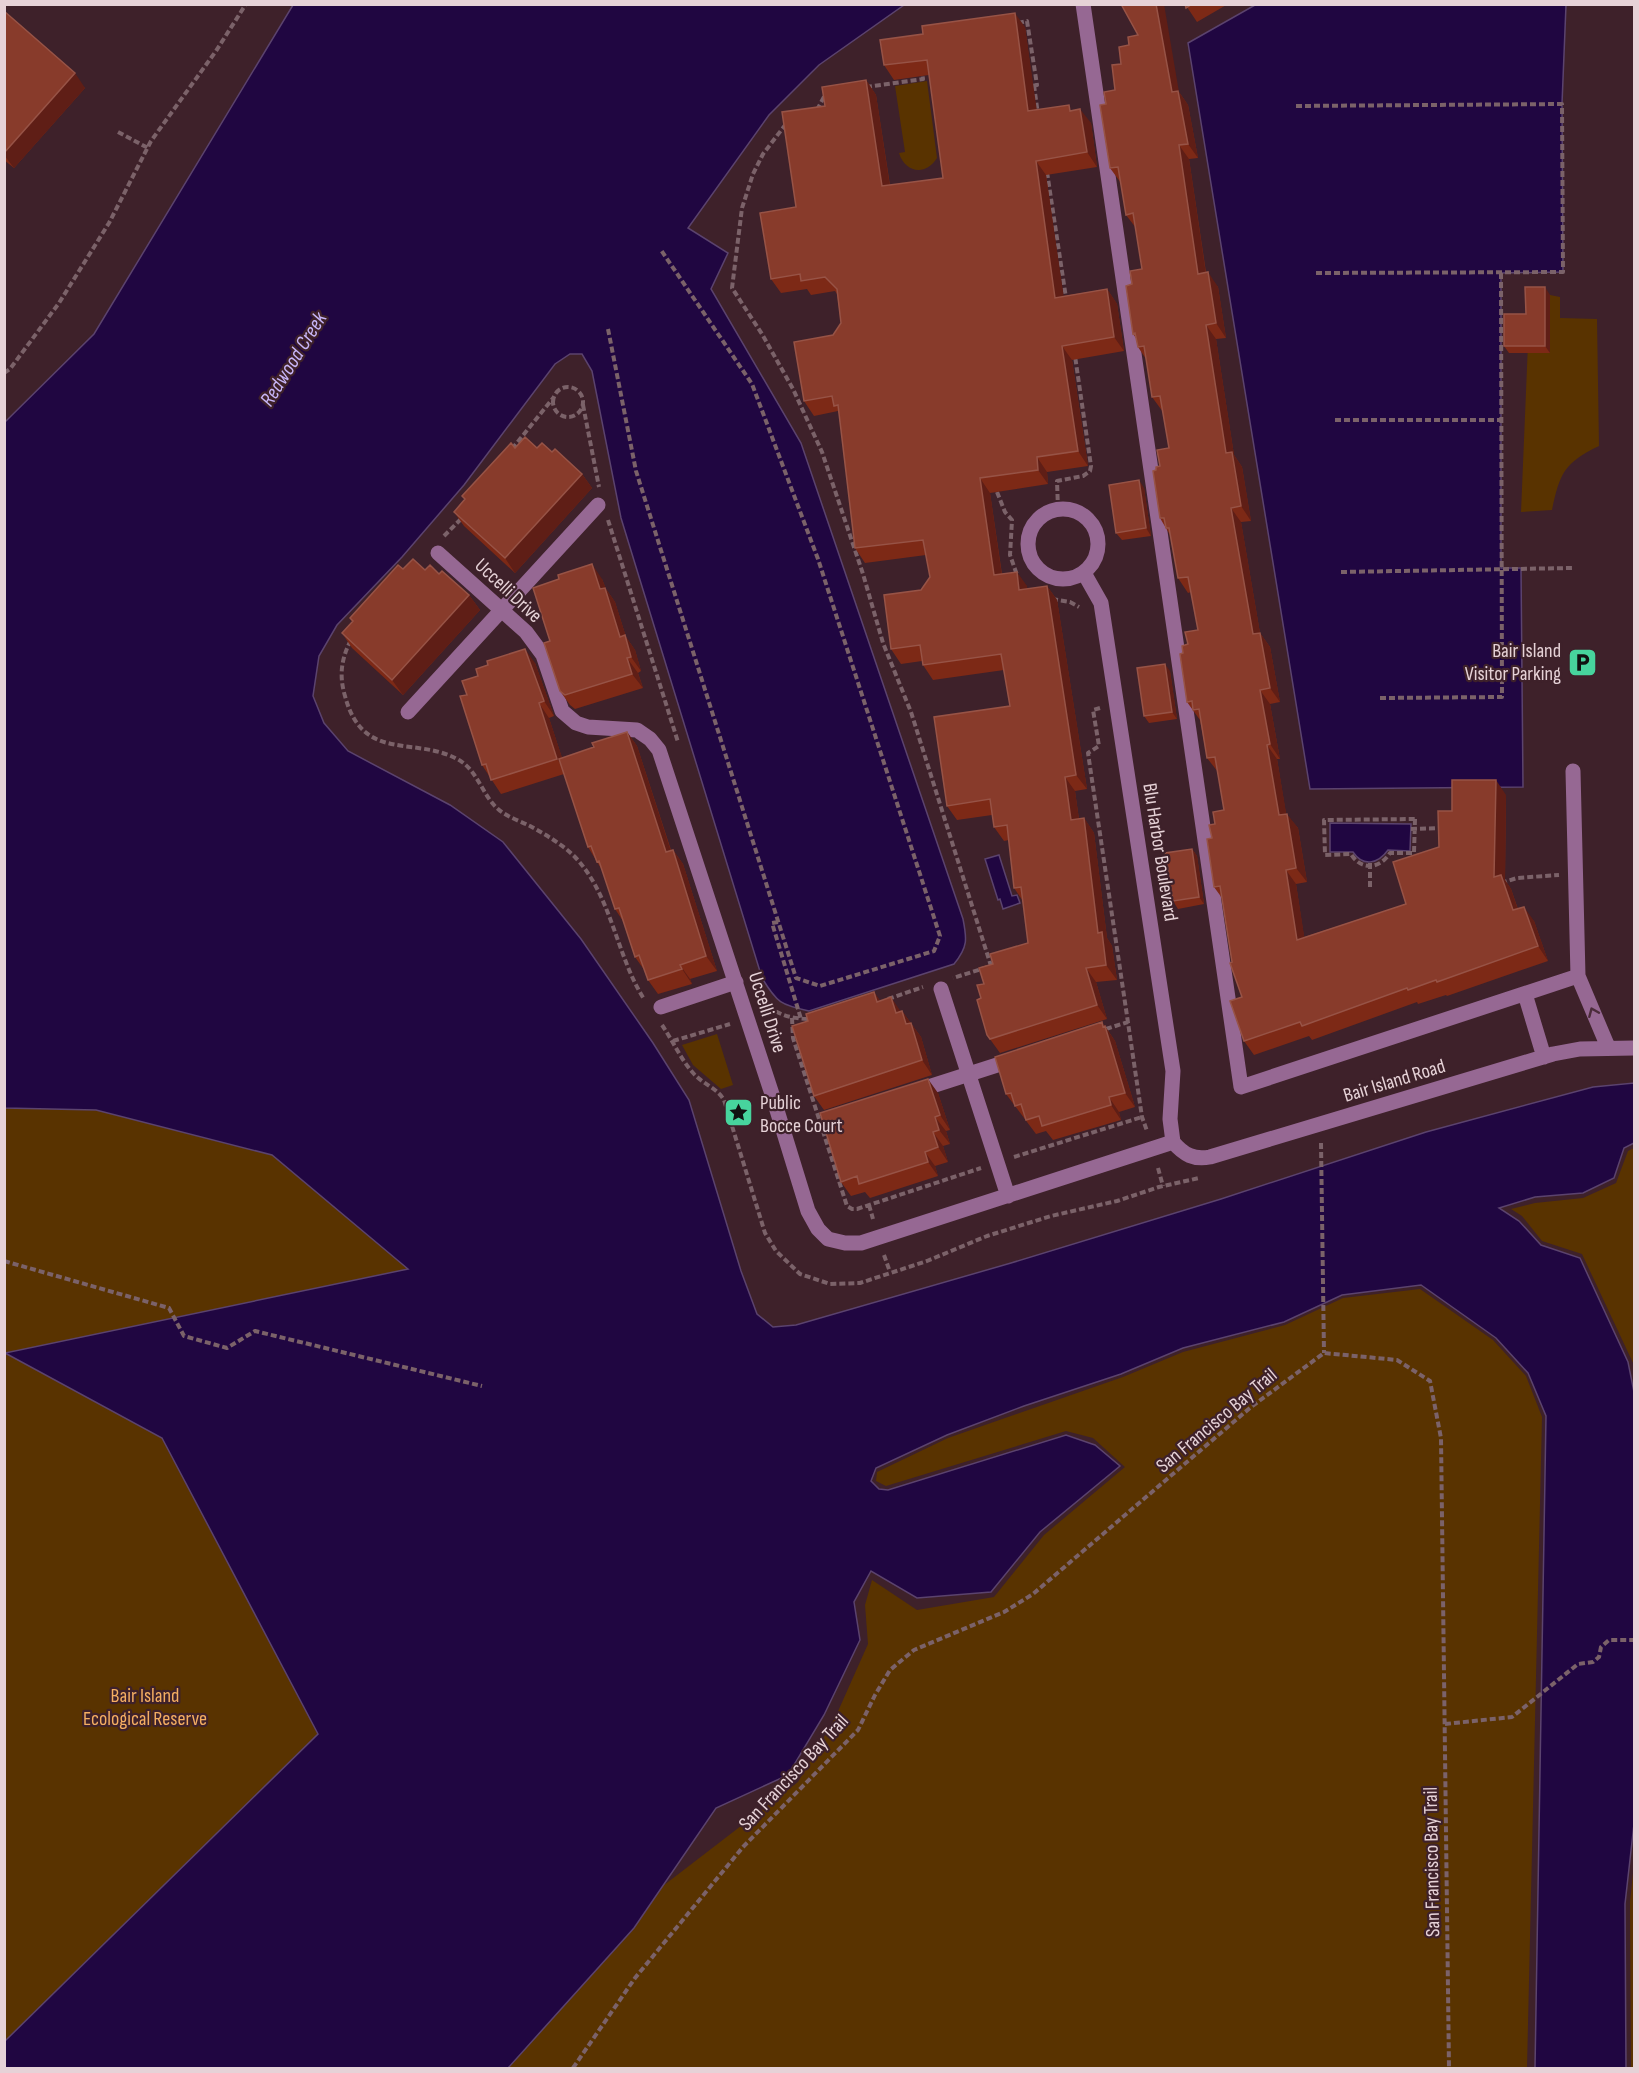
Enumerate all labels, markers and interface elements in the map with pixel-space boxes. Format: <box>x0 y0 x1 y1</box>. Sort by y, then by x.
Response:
water label: Redwood Creek <box>255 307 333 411</box>
street label: Uccelli Drive <box>470 553 547 628</box>
place label: Bair Island Visitor Parking <box>1465 639 1561 686</box>
parking icon: Bair Island Visitor Parking <box>1566 646 1598 678</box>
street label: Blu Harbor Boulevard <box>1137 781 1183 923</box>
street label: Uccelli Drive <box>743 969 791 1056</box>
one-way arrow <box>1588 1007 1600 1018</box>
street label: Bair Island Road <box>1340 1054 1448 1108</box>
place label: Public Bocce Court <box>760 1091 843 1138</box>
place icon: Public Bocce Court <box>723 1097 755 1129</box>
street label: San Francisco Bay Trail <box>1151 1363 1282 1478</box>
park label: Bair Island Ecological Reserve <box>83 1684 207 1731</box>
street label: San Francisco Bay Trail <box>734 1710 854 1836</box>
street label: San Francisco Bay Trail <box>1419 1787 1445 1937</box>

